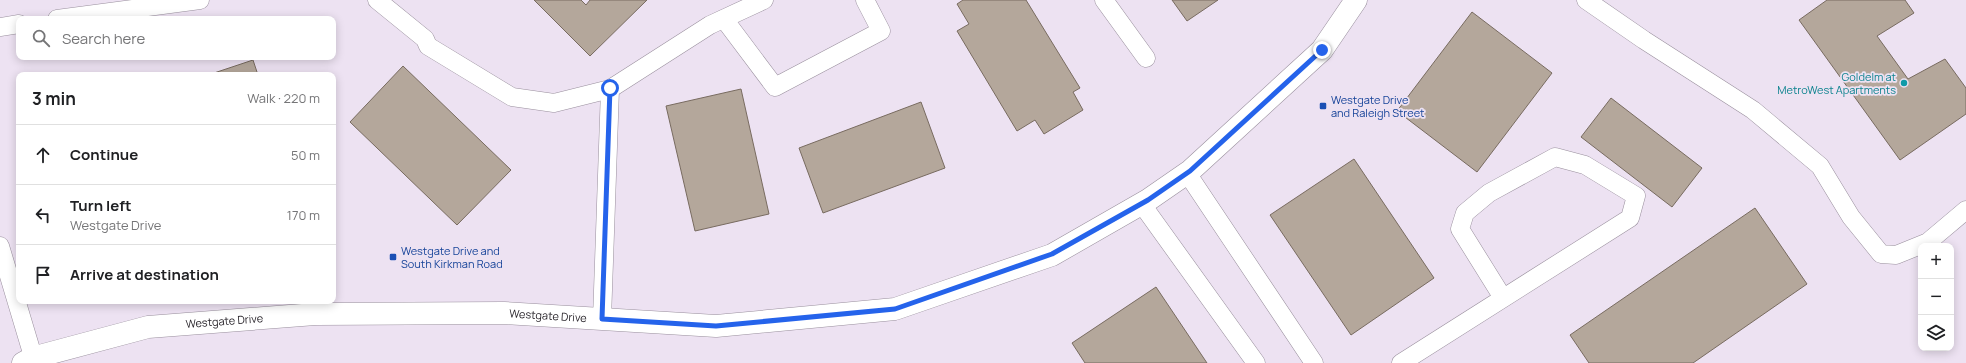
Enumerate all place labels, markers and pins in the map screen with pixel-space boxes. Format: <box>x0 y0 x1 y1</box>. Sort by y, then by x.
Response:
place label: Goldelm at MetroWest Apartments <box>1777 69 1896 97</box>
marker: Goldelm at MetroWest Apartments <box>1899 78 1909 88</box>
place label: Westgate Drive and Raleigh Street <box>1331 92 1425 120</box>
marker: Westgate Drive and Raleigh Street <box>1318 101 1328 111</box>
place label: Westgate Drive and South Kirkman Road <box>401 243 503 271</box>
marker: Westgate Drive and South Kirkman Road <box>388 252 398 262</box>

